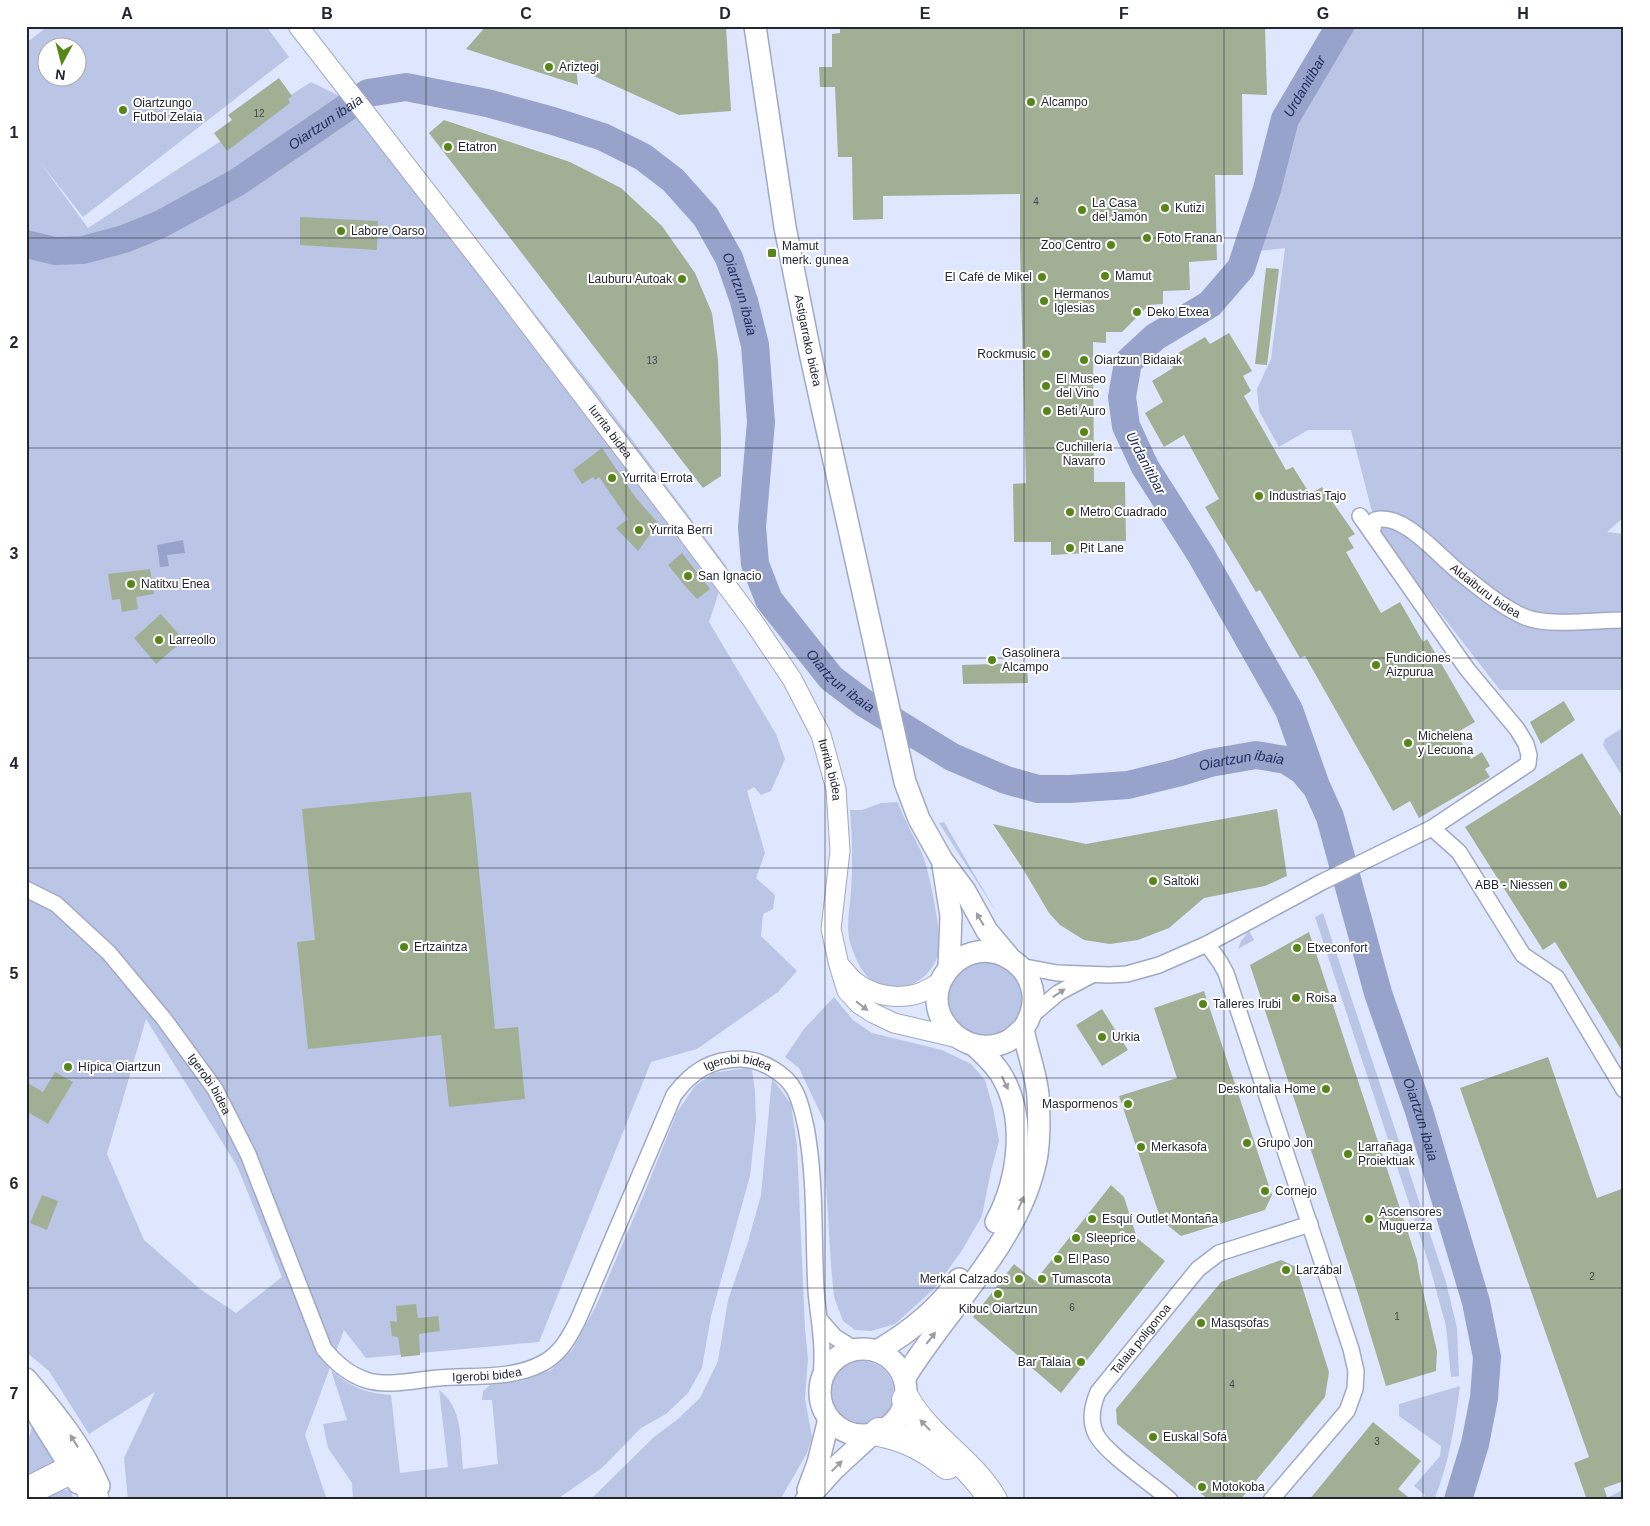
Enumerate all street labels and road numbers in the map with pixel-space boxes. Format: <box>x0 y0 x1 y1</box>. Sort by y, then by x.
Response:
street label: Astigarrako bidea <box>792 293 824 388</box>
street label: Iurrita bidea <box>586 402 635 461</box>
street label: Aldaiburu bidea <box>1447 561 1523 621</box>
street label: Iurrita bidea <box>815 737 844 801</box>
street label: Igerobi bidea <box>185 1051 234 1117</box>
street label: Igerobi bidea <box>701 1052 774 1074</box>
street label: Talaia poligonoa <box>1108 1301 1174 1377</box>
street label: Igerobi bidea <box>452 1364 523 1384</box>

